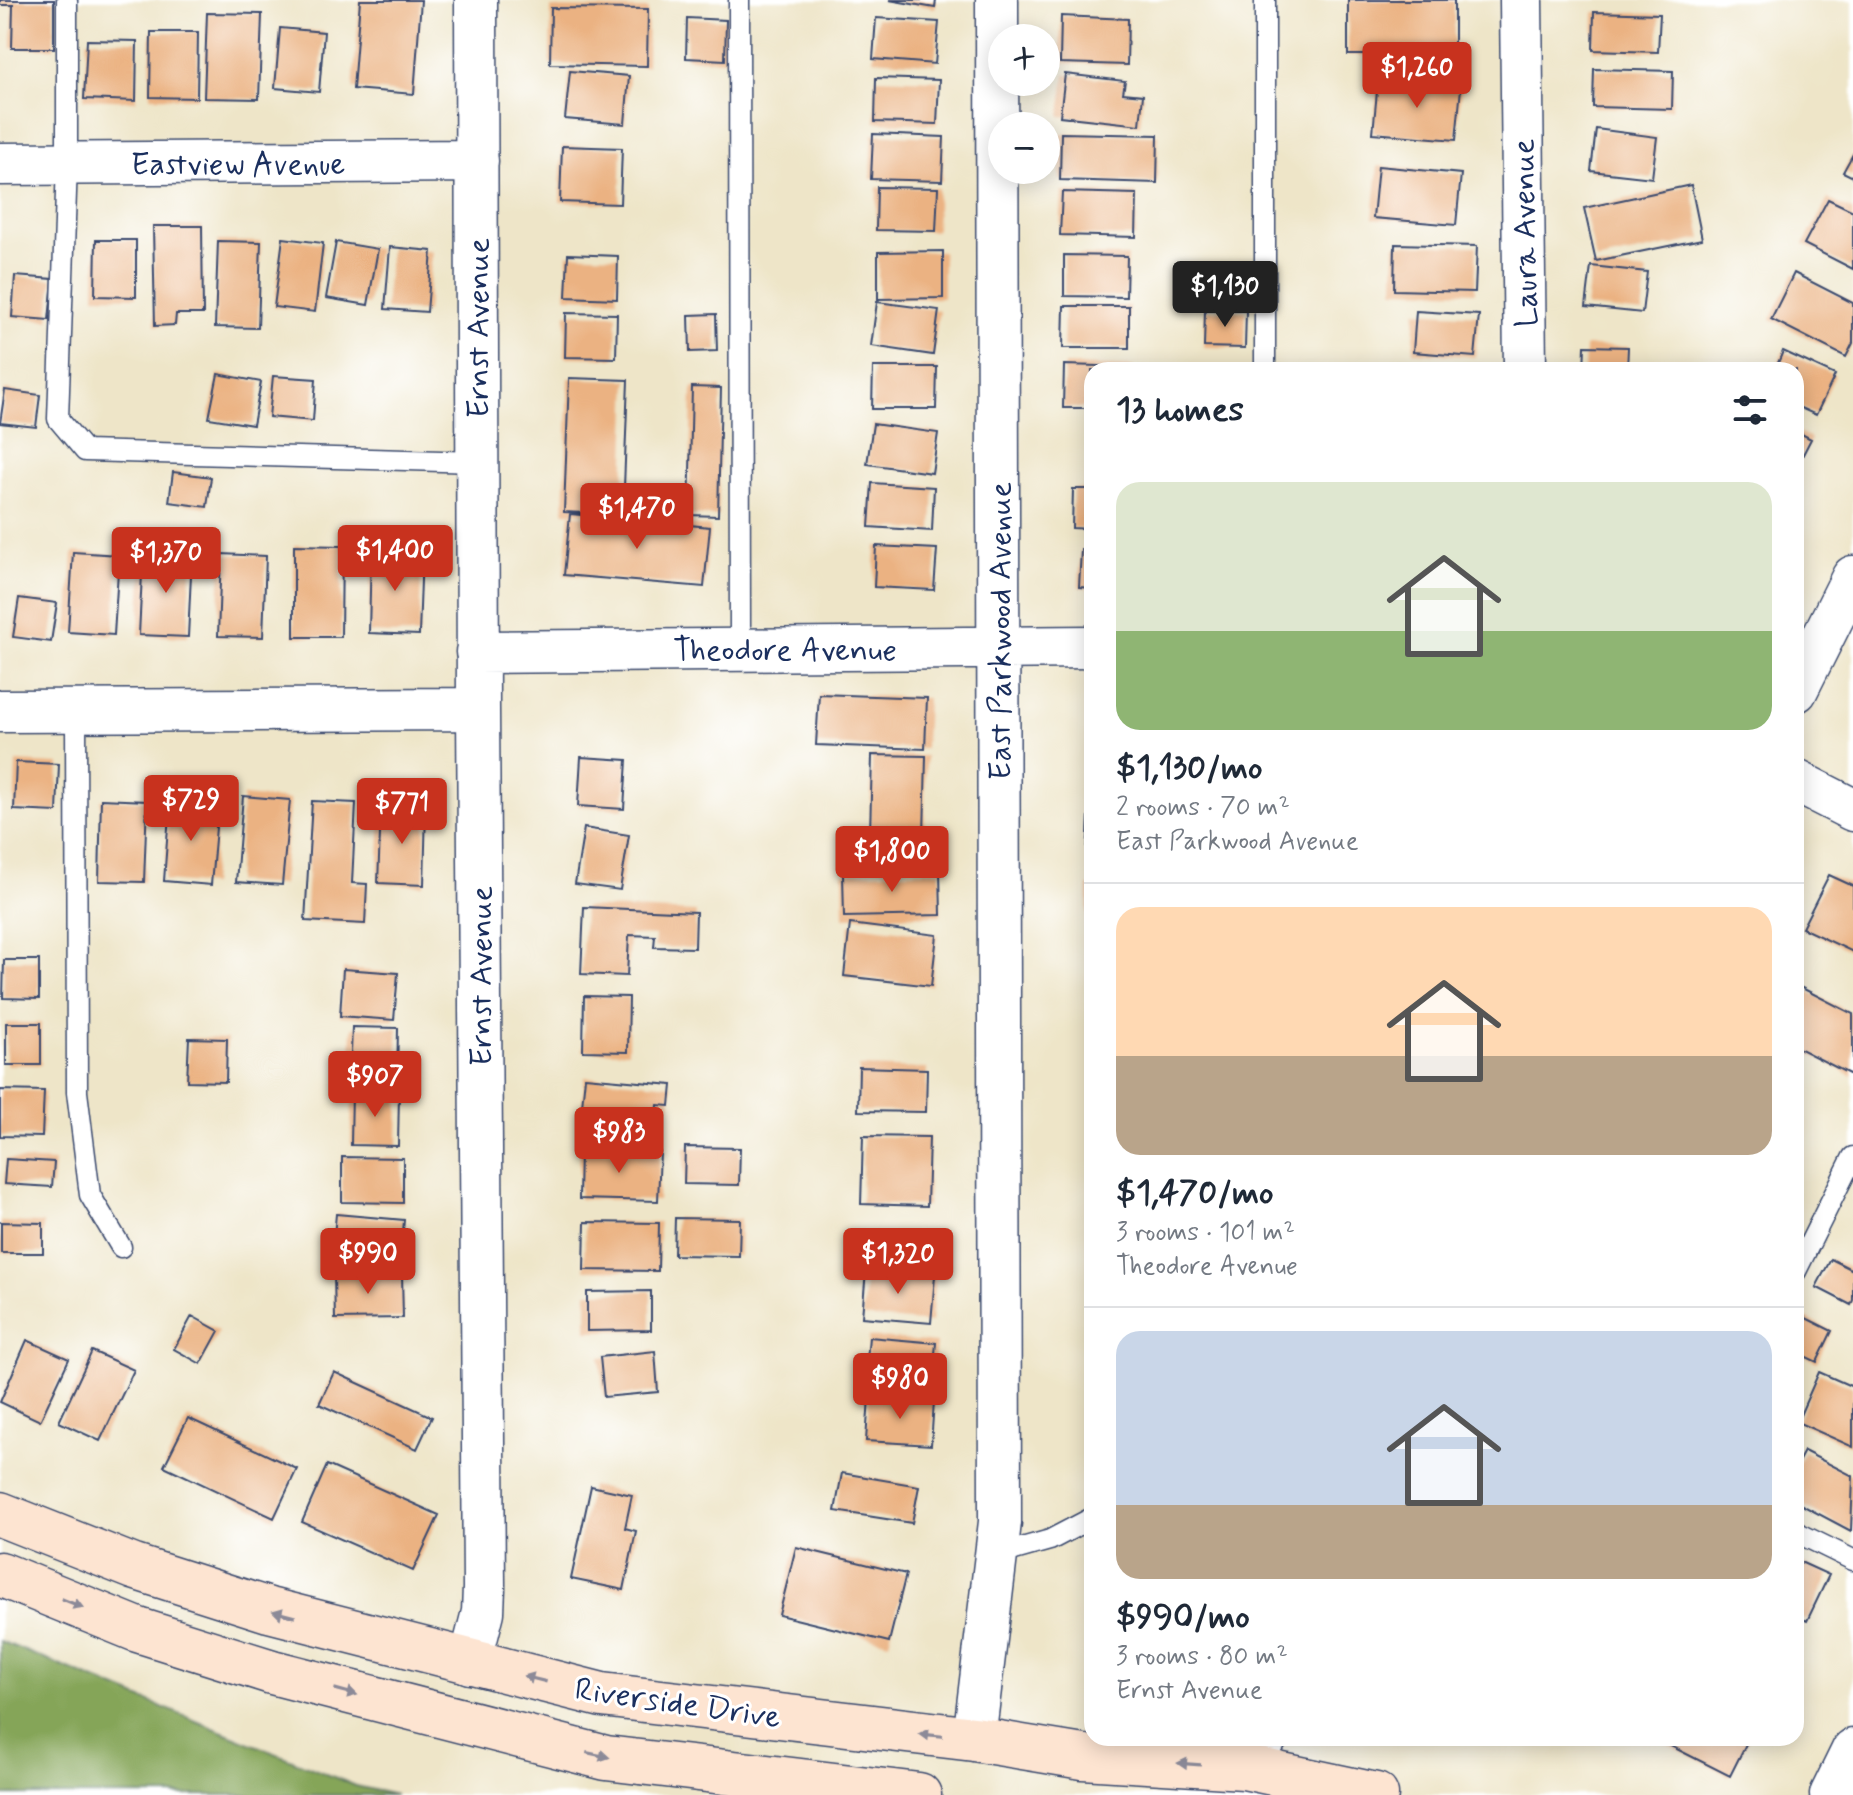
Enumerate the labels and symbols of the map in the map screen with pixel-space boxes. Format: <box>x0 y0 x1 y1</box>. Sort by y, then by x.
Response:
pin: $1,260 <box>1352 42 1482 110</box>
street label: Laura Avenue <box>1503 138 1549 328</box>
street label: Eastview Avenue <box>131 144 345 186</box>
street label: Ernst Avenue <box>458 238 500 418</box>
pin: $1,130 <box>1160 261 1290 329</box>
street label: East Parkwood Avenue <box>980 482 1022 780</box>
pin: $1,470 <box>572 483 702 551</box>
pin: $1,400 <box>330 525 460 593</box>
pin: $1,370 <box>101 527 231 595</box>
street label: Theodore Avenue <box>673 630 897 672</box>
pin: $729 <box>144 775 238 843</box>
pin: $771 <box>355 778 449 846</box>
pin: $1,800 <box>827 826 957 894</box>
street label: Ernst Avenue <box>461 886 503 1066</box>
pin: $907 <box>328 1051 422 1119</box>
pin: $983 <box>572 1107 666 1175</box>
pin: $990 <box>321 1228 415 1296</box>
pin: $1,320 <box>833 1228 963 1296</box>
pin: $980 <box>853 1353 947 1421</box>
one-way arrow <box>60 1597 84 1610</box>
one-way arrow <box>271 1607 295 1620</box>
street label: Riverside Drive <box>572 1669 783 1739</box>
one-way arrow <box>523 1672 548 1685</box>
one-way arrow <box>334 1686 359 1698</box>
one-way arrow <box>918 1728 943 1741</box>
one-way arrow <box>586 1749 611 1762</box>
one-way arrow <box>1176 1757 1201 1770</box>

